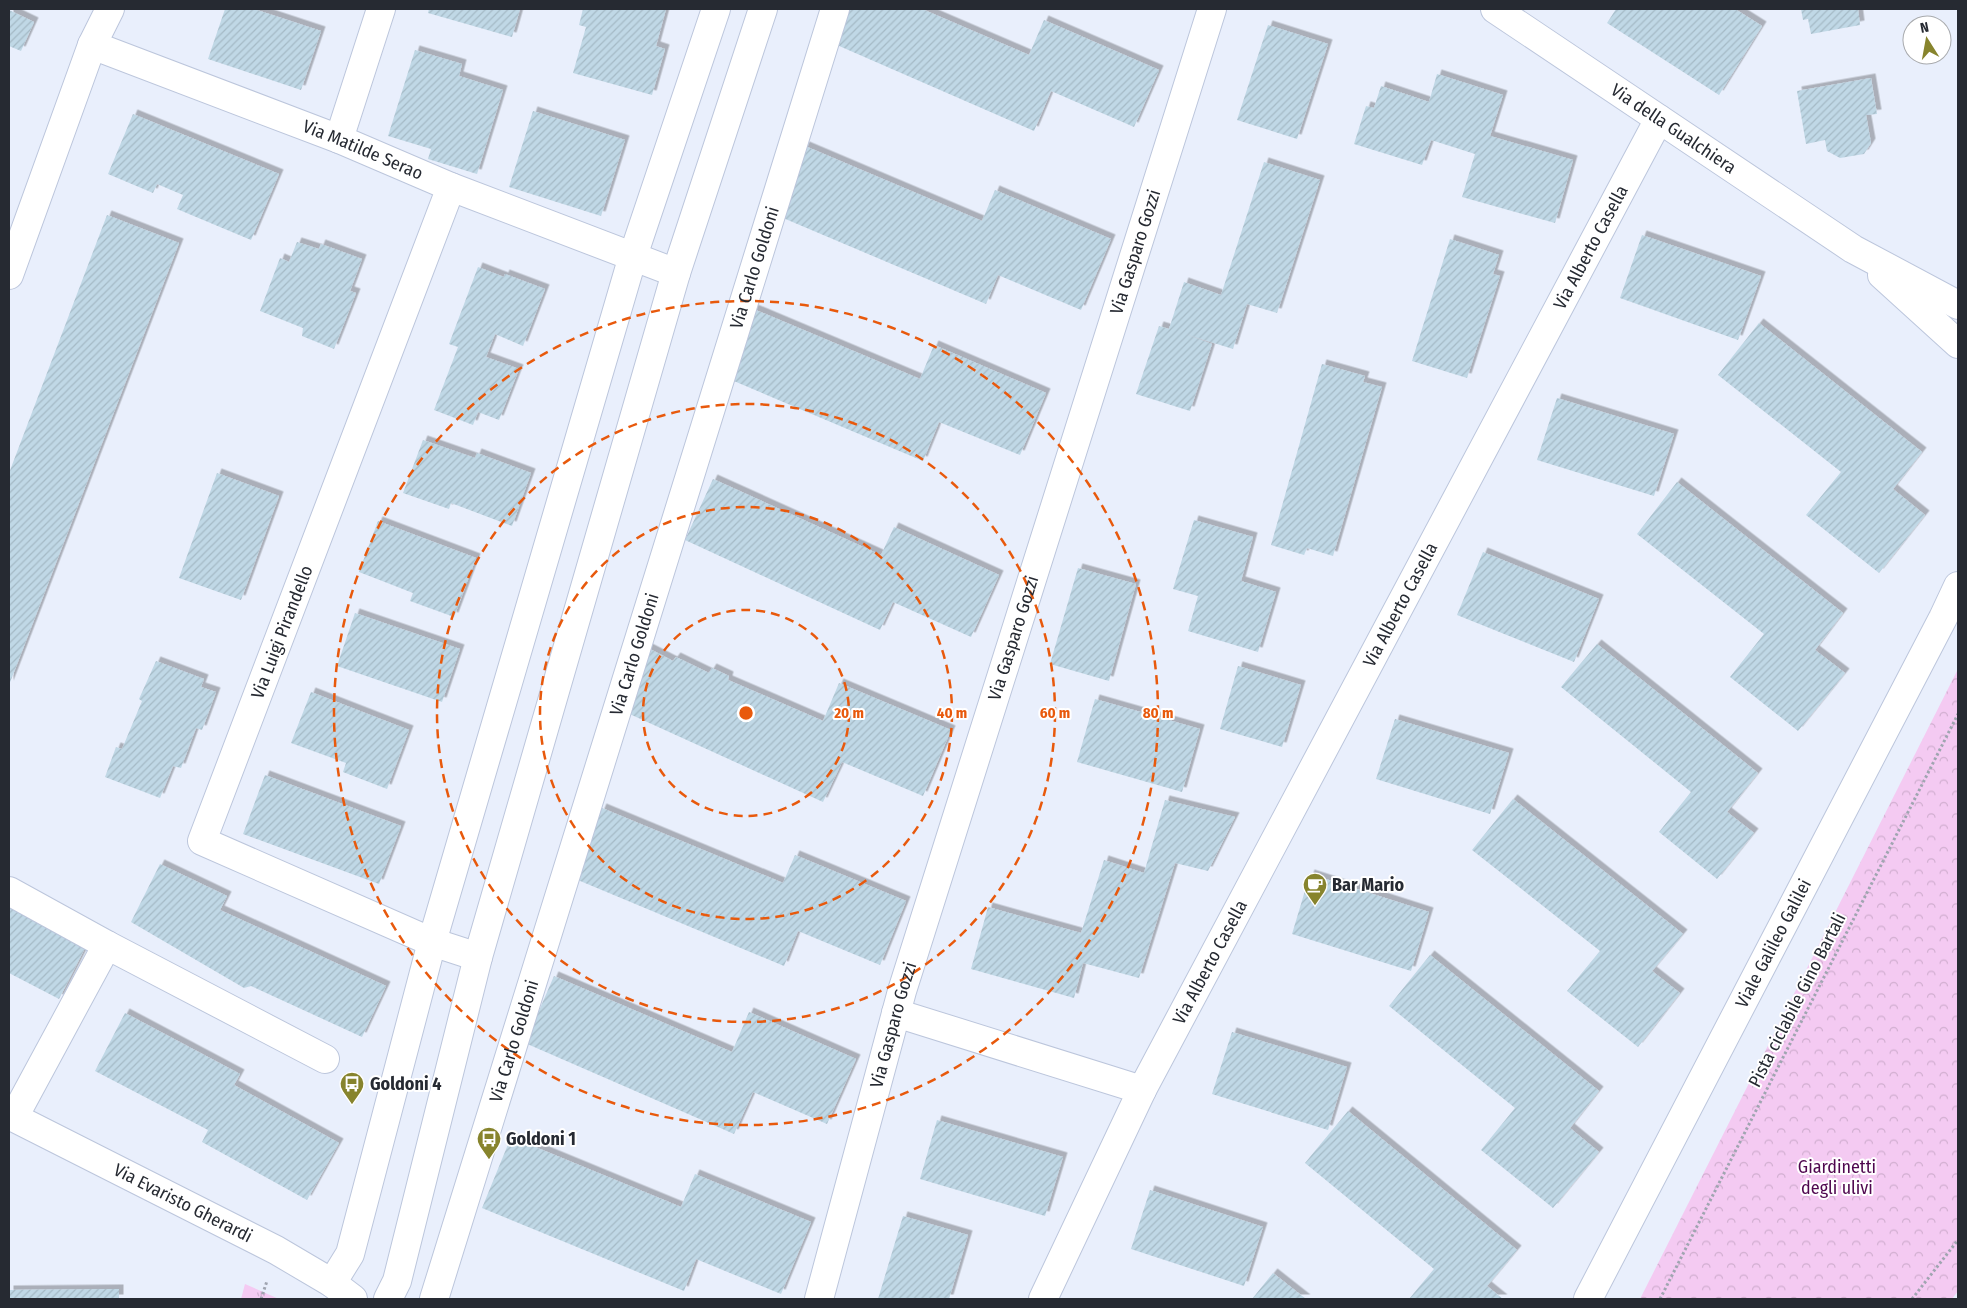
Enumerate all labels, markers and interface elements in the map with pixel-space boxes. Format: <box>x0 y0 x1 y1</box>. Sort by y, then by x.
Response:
north arrow <box>1902 15 1952 65</box>
text: N <box>1919 19 1930 37</box>
street label: Via della Gualchiera <box>1607 79 1741 179</box>
street label: Via Matilde Serao <box>300 115 426 185</box>
street label: Via Alberto Casella <box>1549 181 1633 313</box>
street label: Via Gasparo Gozzi <box>1105 187 1165 317</box>
street label: Via Carlo Goldoni <box>725 204 784 332</box>
street label: Via Alberto Casella <box>1358 539 1443 671</box>
street label: Via Luigi Pirandello <box>246 562 318 702</box>
street label: Via Gasparo Gozzi <box>983 573 1043 703</box>
street label: Via Carlo Goldoni <box>605 591 664 718</box>
centre of rings <box>737 704 755 722</box>
text: 20 m <box>833 704 864 722</box>
text: 40 m <box>937 704 967 722</box>
text: 60 m <box>1040 704 1070 722</box>
text: 80 m <box>1143 704 1173 722</box>
cafe icon: Bar Mario <box>1302 872 1328 906</box>
place label: Bar Mario <box>1332 874 1404 896</box>
street label: Viale Galileo Galilei <box>1731 875 1816 1012</box>
street label: Via Alberto Casella <box>1168 896 1252 1028</box>
street label: Pista ciclabile Gino Bartali <box>1744 909 1850 1091</box>
street label: Via Gasparo Gozzi <box>865 959 921 1090</box>
street label: Via Carlo Goldoni <box>485 977 543 1105</box>
bus stop icon: Goldoni 4 <box>339 1071 365 1105</box>
place label: Goldoni 4 <box>370 1073 442 1095</box>
bus stop icon: Goldoni 1 <box>476 1126 502 1160</box>
place label: Goldoni 1 <box>506 1128 576 1150</box>
park label: Giardinetti degli ulivi <box>1798 1156 1876 1199</box>
street label: Via Evaristo Gherardi <box>110 1159 256 1247</box>

